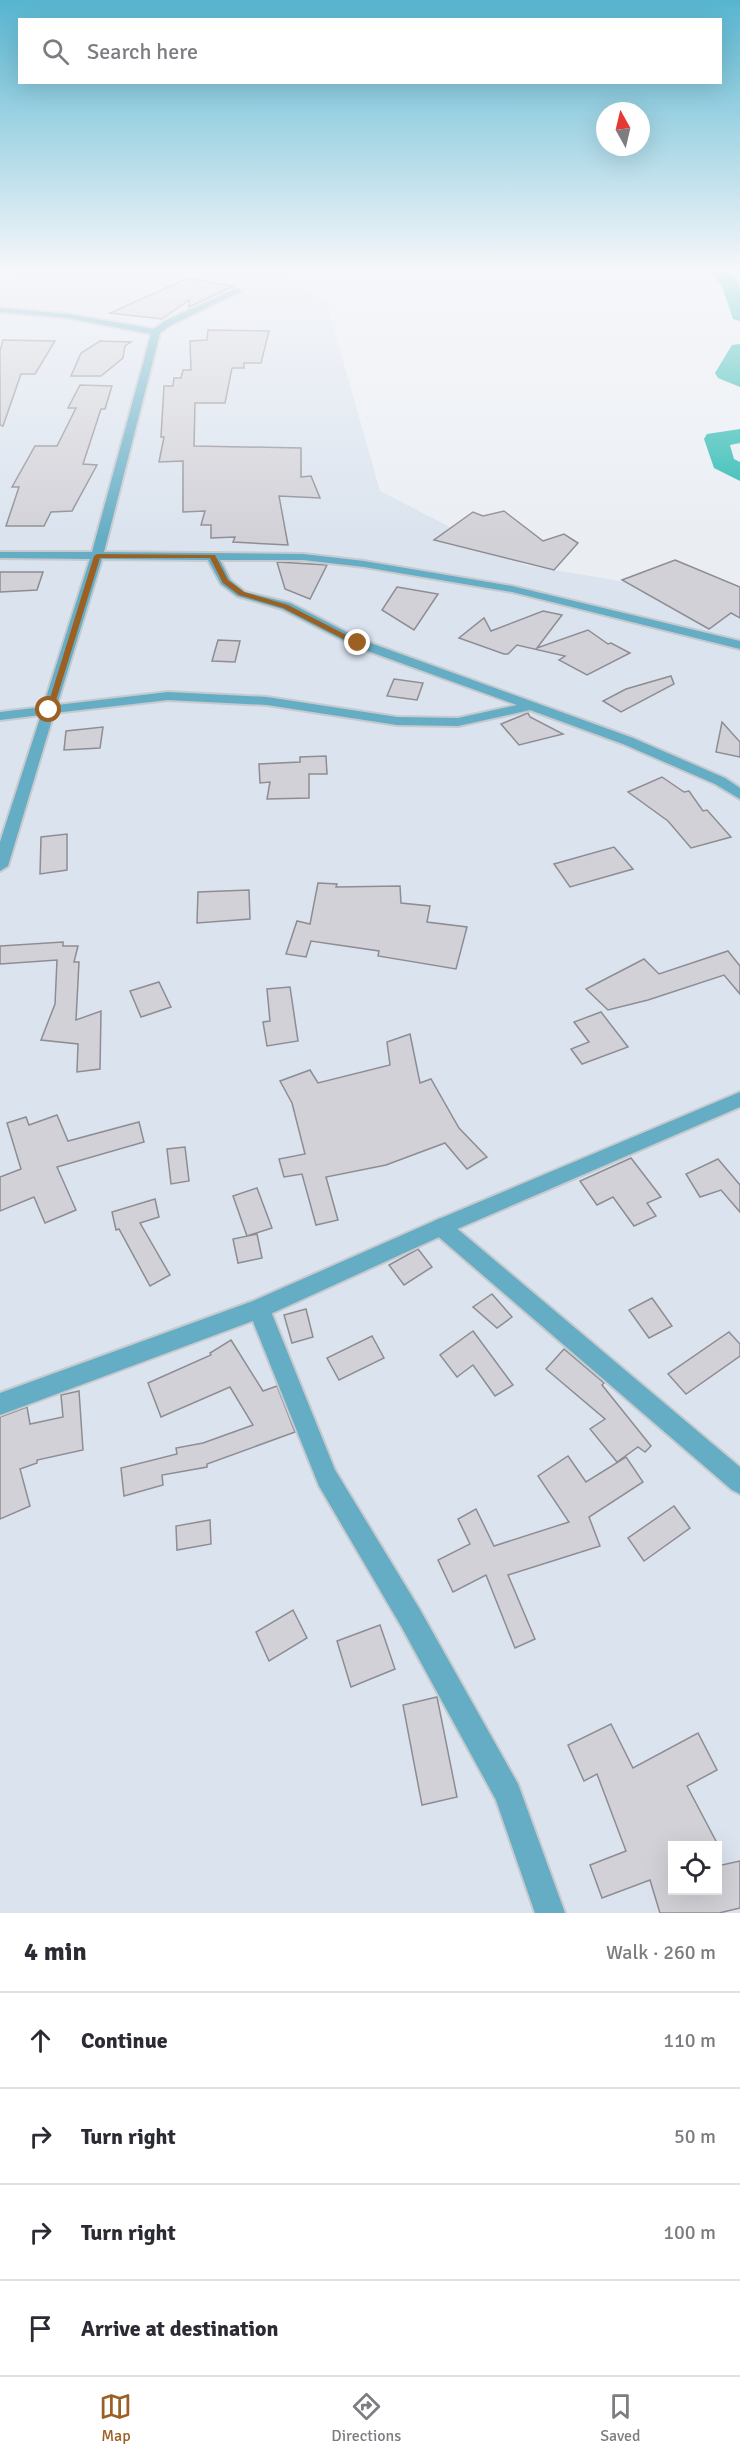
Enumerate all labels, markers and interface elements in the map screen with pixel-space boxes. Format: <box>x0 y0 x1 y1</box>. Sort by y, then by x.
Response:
search box <box>18 18 722 84</box>
icon: search <box>39 35 72 68</box>
text: Search here <box>87 38 198 65</box>
north arrow <box>596 102 650 156</box>
route end <box>344 629 370 655</box>
route start <box>35 696 61 722</box>
map controls <box>668 1841 722 1895</box>
button: locate <box>668 1841 722 1895</box>
text: 4 min <box>24 1936 87 1968</box>
text: Walk · 260 m <box>606 1940 716 1965</box>
icon: ahead <box>24 2024 57 2057</box>
text: Continue <box>81 2027 168 2054</box>
text: 110 m <box>663 2028 716 2053</box>
icon: right <box>24 2120 57 2153</box>
text: Turn right <box>81 2123 176 2150</box>
text: 50 m <box>674 2124 716 2149</box>
icon: right <box>24 2216 57 2249</box>
text: Turn right <box>81 2219 176 2246</box>
text: 100 m <box>663 2220 716 2245</box>
icon: arrive <box>24 2312 57 2345</box>
text: Arrive at destination <box>81 2315 278 2342</box>
tab: Map <box>99 2390 132 2446</box>
tab: Directions <box>331 2390 401 2446</box>
tab: Saved <box>600 2390 641 2446</box>

